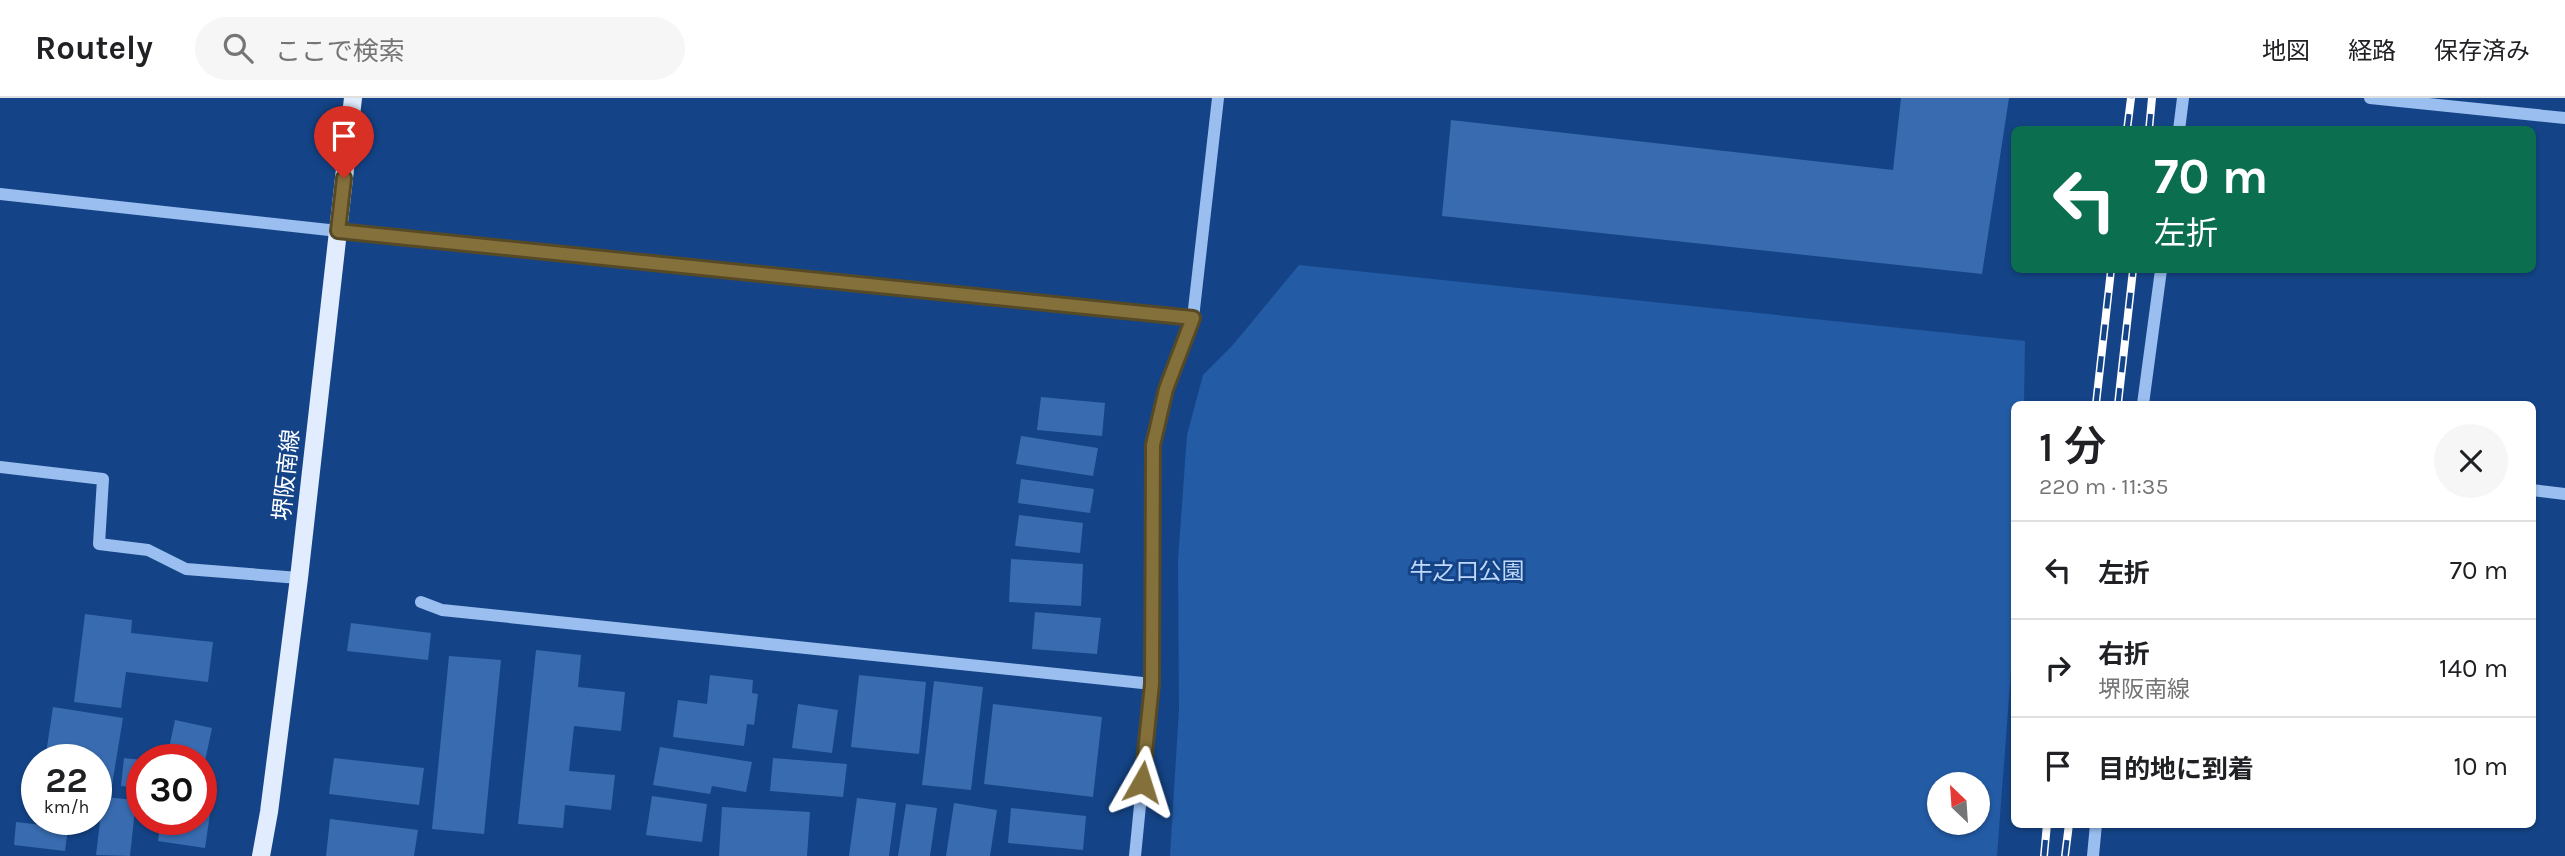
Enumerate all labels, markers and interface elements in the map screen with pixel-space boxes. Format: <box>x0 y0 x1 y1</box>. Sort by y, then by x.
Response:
search box <box>195 17 685 80</box>
text: Routely <box>35 29 153 67</box>
icon: search <box>219 29 257 67</box>
text: ここで検索 <box>275 36 405 67</box>
text: 地図 <box>2262 37 2310 65</box>
text: 経路 <box>2348 37 2396 65</box>
text: 保存済み <box>2434 37 2530 65</box>
pin <box>314 106 374 178</box>
icon: arrive <box>325 117 363 155</box>
text: 70 m <box>2154 148 2268 205</box>
icon: left <box>2039 154 2130 245</box>
text: 左折 <box>2154 215 2218 252</box>
text: 1 分 <box>2039 422 2106 472</box>
button: close <box>2434 424 2508 498</box>
street label: 堺阪南線 <box>268 428 305 522</box>
text: 220 m · 11:35 <box>2039 473 2168 500</box>
icon: left <box>2039 551 2077 589</box>
text: 70 m <box>2450 555 2508 586</box>
park label: 牛之口公園 <box>1410 558 1525 585</box>
text: 左折 <box>2098 558 2150 589</box>
text: 右折 <box>2098 639 2150 670</box>
icon: right <box>2039 649 2077 687</box>
text: 140 m <box>2439 653 2508 684</box>
text: 堺阪南線 <box>2098 676 2190 703</box>
speed limit sign: 30 <box>126 744 217 835</box>
position arrow <box>1105 745 1179 819</box>
icon: arrive <box>2039 747 2077 785</box>
text: 10 m <box>2453 751 2508 782</box>
text: 目的地に到着 <box>2098 754 2254 785</box>
text: 22 <box>45 760 88 801</box>
north arrow <box>1927 772 1990 835</box>
map controls <box>1927 772 1990 835</box>
text: km/h <box>44 796 89 818</box>

